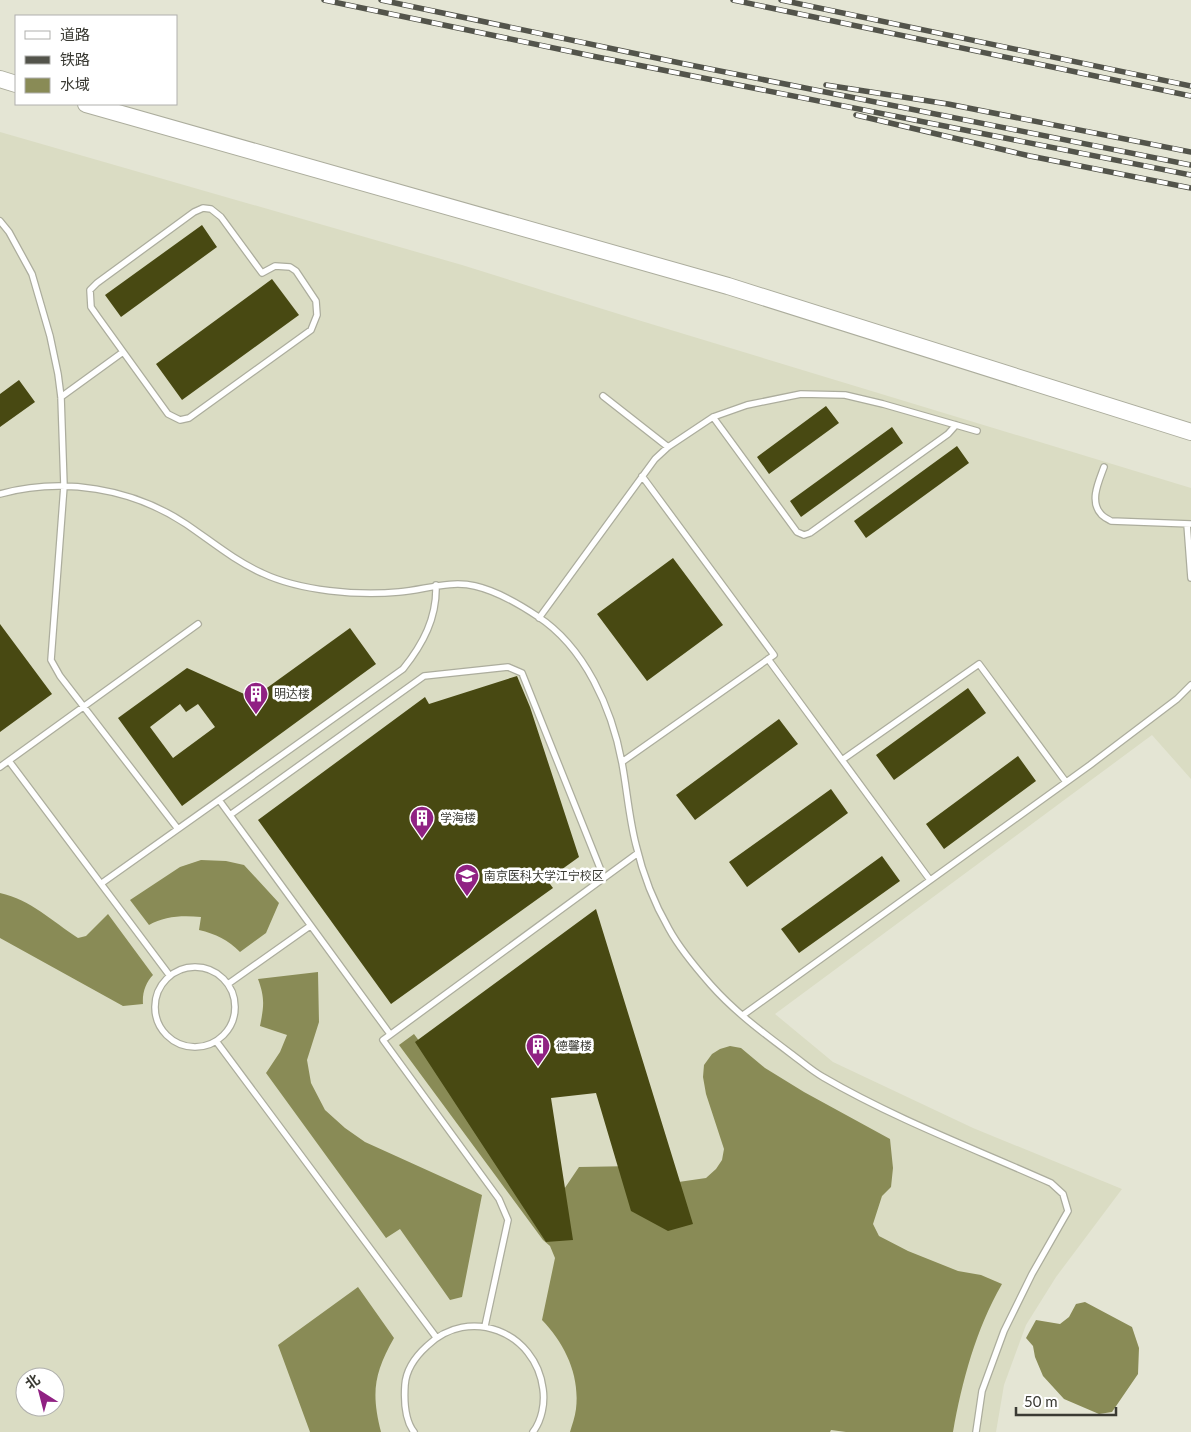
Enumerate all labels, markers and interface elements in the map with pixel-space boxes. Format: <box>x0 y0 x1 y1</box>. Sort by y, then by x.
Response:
legend <box>15 15 178 105</box>
text: 道路 <box>60 25 90 43</box>
text: 铁路 <box>60 50 90 68</box>
text: 水域 <box>60 75 90 93</box>
building icon: 明达楼 <box>243 681 269 715</box>
place label: 明达楼 <box>274 686 310 701</box>
building icon: 学海楼 <box>409 805 435 839</box>
place label: 学海楼 <box>440 810 476 825</box>
school or university icon: 南京医科大学江宁校区 <box>454 863 480 897</box>
place label: 南京医科大学江宁校区 <box>484 868 604 883</box>
building icon: 德馨楼 <box>525 1033 551 1067</box>
place label: 德馨楼 <box>556 1038 592 1053</box>
north arrow <box>15 1367 65 1417</box>
text: 北 <box>21 1370 43 1392</box>
scale bar <box>1016 1384 1116 1416</box>
text: 50 m <box>1024 1392 1058 1410</box>

